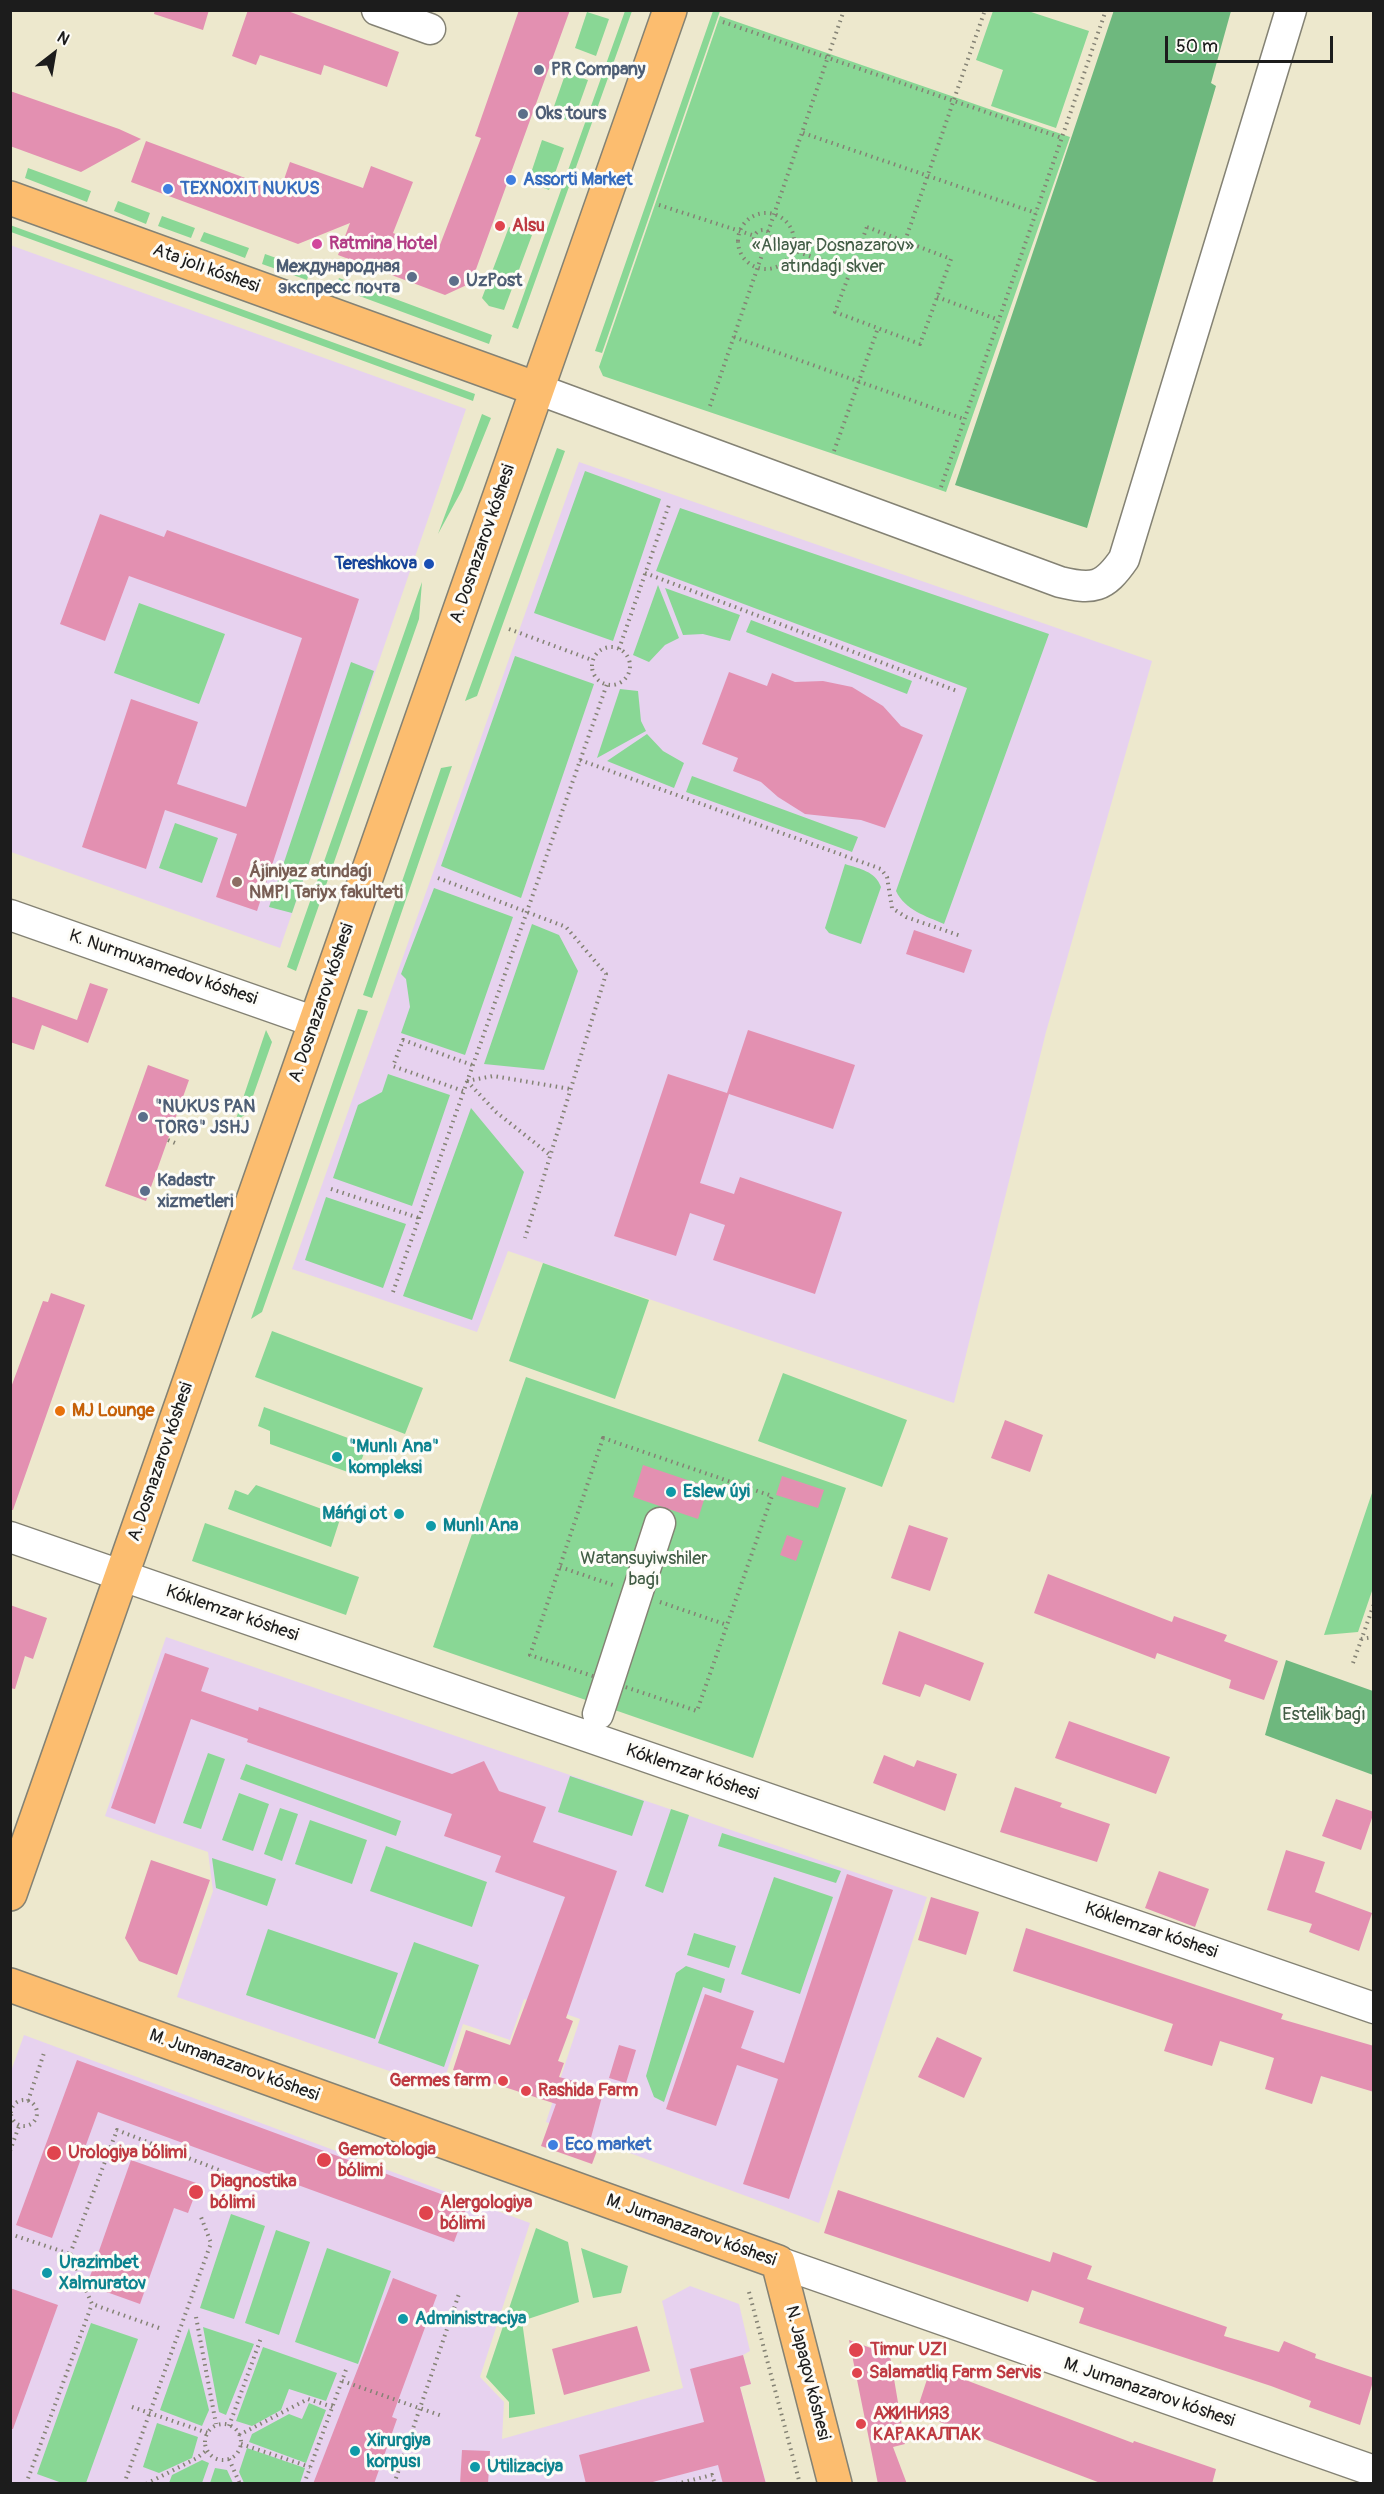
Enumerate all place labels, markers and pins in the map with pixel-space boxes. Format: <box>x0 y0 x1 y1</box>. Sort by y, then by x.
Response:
place label: PR Company <box>551 59 645 81</box>
marker: PR Company <box>532 63 546 77</box>
place label: Oks tours <box>535 103 606 125</box>
marker: Oks tours <box>516 107 530 121</box>
place label: Assorti Market <box>523 169 633 191</box>
marker: Assorti Market <box>504 173 518 187</box>
place label: TEXNOXIT NUKUS <box>180 178 320 200</box>
marker: TEXNOXIT NUKUS <box>161 182 175 196</box>
place label: Alsu <box>512 215 545 237</box>
marker: Alsu <box>493 219 507 233</box>
place label: Ratmina Hotel <box>329 233 437 255</box>
marker: Ratmina Hotel <box>310 237 324 251</box>
place label: Международная экспресс почта <box>276 256 400 298</box>
marker: Международная экспресс почта <box>405 270 419 284</box>
place label: UzPost <box>466 270 522 292</box>
marker: UzPost <box>447 274 461 288</box>
place label: Tereshkova <box>334 553 417 575</box>
marker: Tereshkova <box>422 557 436 571</box>
place label: Ájiniyaz atındaǵı NMPI Tariyx fakulteti <box>249 861 403 904</box>
marker: Ájiniyaz atındaǵı NMPI Tariyx fakulteti <box>230 875 244 889</box>
place label: "NUKUS PAN TORG" JSHJ <box>155 1096 255 1138</box>
marker: "NUKUS PAN TORG" JSHJ <box>136 1110 150 1124</box>
place label: Kadastr xizmetleri <box>157 1170 233 1212</box>
marker: Kadastr xizmetleri <box>138 1184 152 1198</box>
place label: MJ Lounge <box>72 1400 154 1422</box>
marker: MJ Lounge <box>53 1404 67 1418</box>
place label: "Munlı Ana" kompleksi <box>349 1436 439 1478</box>
marker: "Munlı Ana" kompleksi <box>330 1450 344 1464</box>
place label: Eslew úyi <box>683 1481 750 1503</box>
marker: Eslew úyi <box>664 1485 678 1499</box>
place label: Máńgi ot <box>322 1503 387 1525</box>
marker: Máńgi ot <box>392 1507 406 1521</box>
place label: Munlı Ana <box>443 1515 518 1537</box>
marker: Munlı Ana <box>424 1519 438 1533</box>
place label: Germes farm <box>390 2070 491 2092</box>
marker: Germes farm <box>496 2074 510 2088</box>
place label: Rashida Farm <box>538 2080 638 2102</box>
marker: Rashida Farm <box>519 2084 533 2098</box>
place label: Eco market <box>565 2134 651 2156</box>
marker: Eco market <box>546 2138 560 2152</box>
place label: Gemotologia bólimi <box>338 2139 436 2182</box>
place label: Urologiya bólimi <box>68 2142 187 2164</box>
marker: Urologiya bólimi <box>45 2144 63 2162</box>
marker: Gemotologia bólimi <box>315 2151 333 2169</box>
place label: Diagnostika bólimi <box>210 2171 297 2214</box>
marker: Diagnostika bólimi <box>187 2183 205 2201</box>
place label: Alergologiya bólimi <box>440 2192 532 2234</box>
marker: Alergologiya bólimi <box>417 2204 435 2222</box>
place label: Urazimbet Xalmuratov <box>59 2252 146 2294</box>
marker: Urazimbet Xalmuratov <box>40 2266 54 2280</box>
place label: Administraciya <box>415 2308 526 2330</box>
marker: Administraciya <box>396 2312 410 2326</box>
place label: Timur UZI <box>870 2339 947 2361</box>
marker: Timur UZI <box>847 2341 865 2359</box>
place label: Salamatliq Farm Servis <box>869 2362 1041 2384</box>
marker: Salamatliq Farm Servis <box>850 2366 864 2380</box>
place label: АЖИНИЯЗ КАРАКАЛПАК <box>873 2403 981 2446</box>
marker: АЖИНИЯЗ КАРАКАЛПАК <box>854 2417 868 2431</box>
place label: Xirurgiya korpusı <box>367 2430 431 2472</box>
marker: Xirurgiya korpusı <box>348 2444 362 2458</box>
place label: Utilizaciya <box>487 2456 563 2478</box>
marker: Utilizaciya <box>468 2460 482 2474</box>

